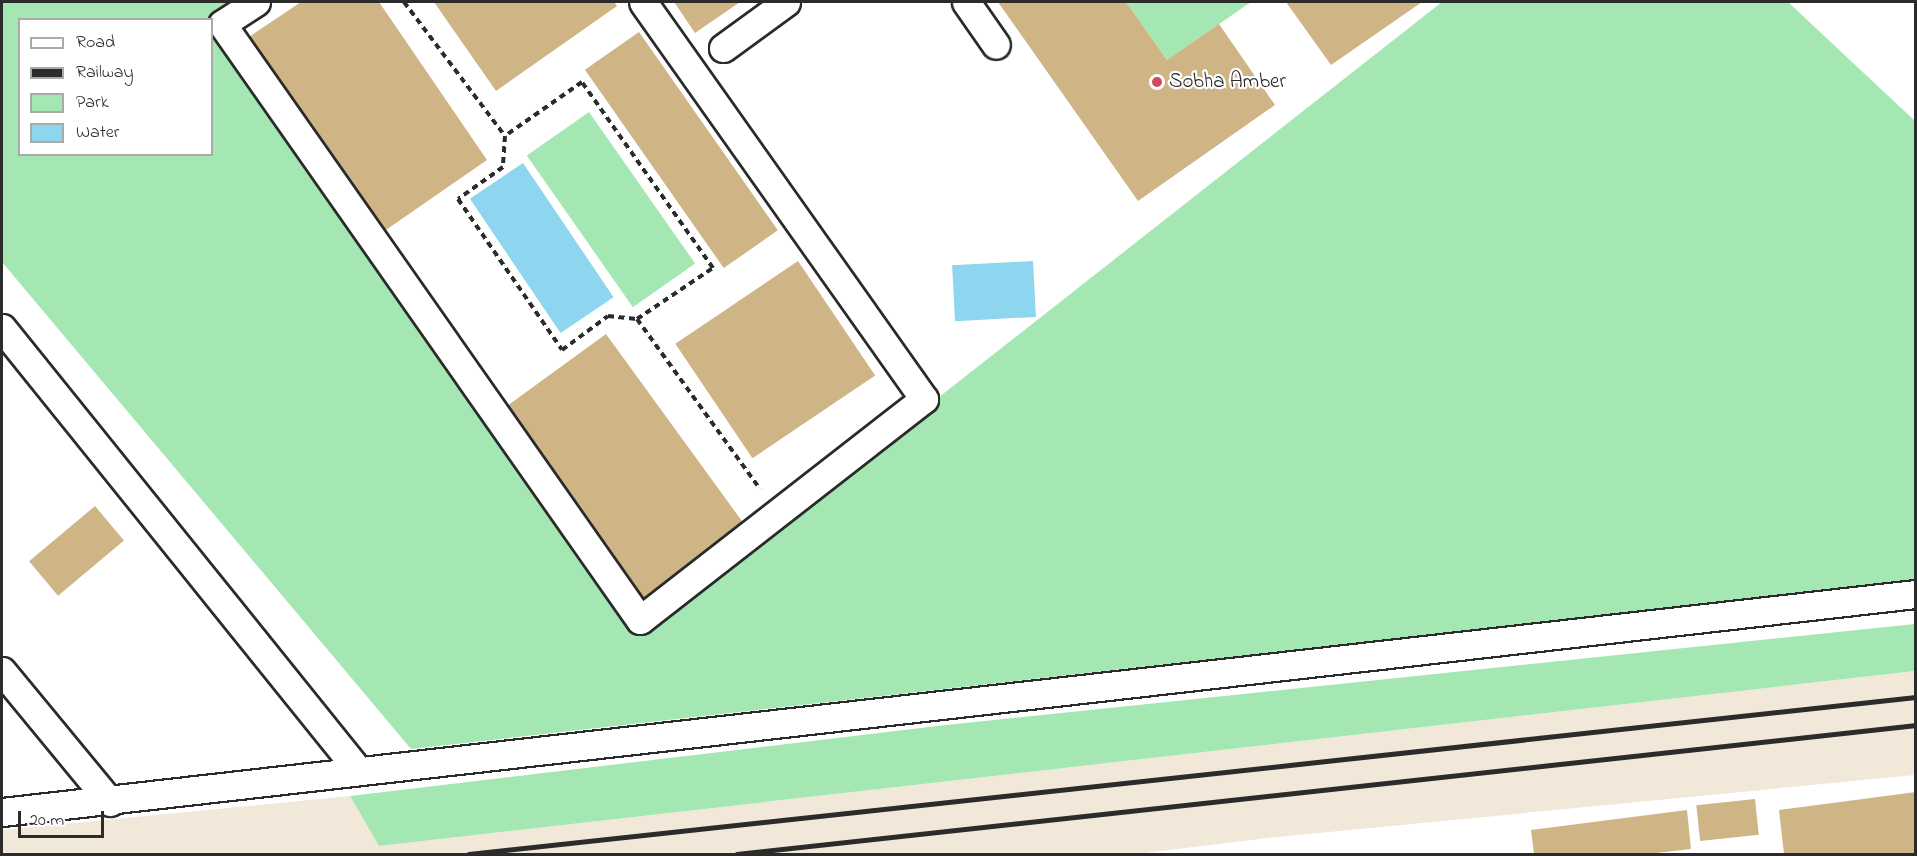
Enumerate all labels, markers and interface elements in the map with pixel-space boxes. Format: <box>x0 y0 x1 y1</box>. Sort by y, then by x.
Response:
legend <box>18 18 213 156</box>
text: Road <box>76 30 115 56</box>
text: Railway <box>76 60 133 86</box>
place label: Sobha Amber <box>1169 69 1286 95</box>
marker: Sobha Amber <box>1150 75 1164 89</box>
text: Park <box>76 90 109 116</box>
text: Water <box>76 120 119 146</box>
scale bar <box>21 799 106 837</box>
text: 20 m <box>29 808 64 834</box>

